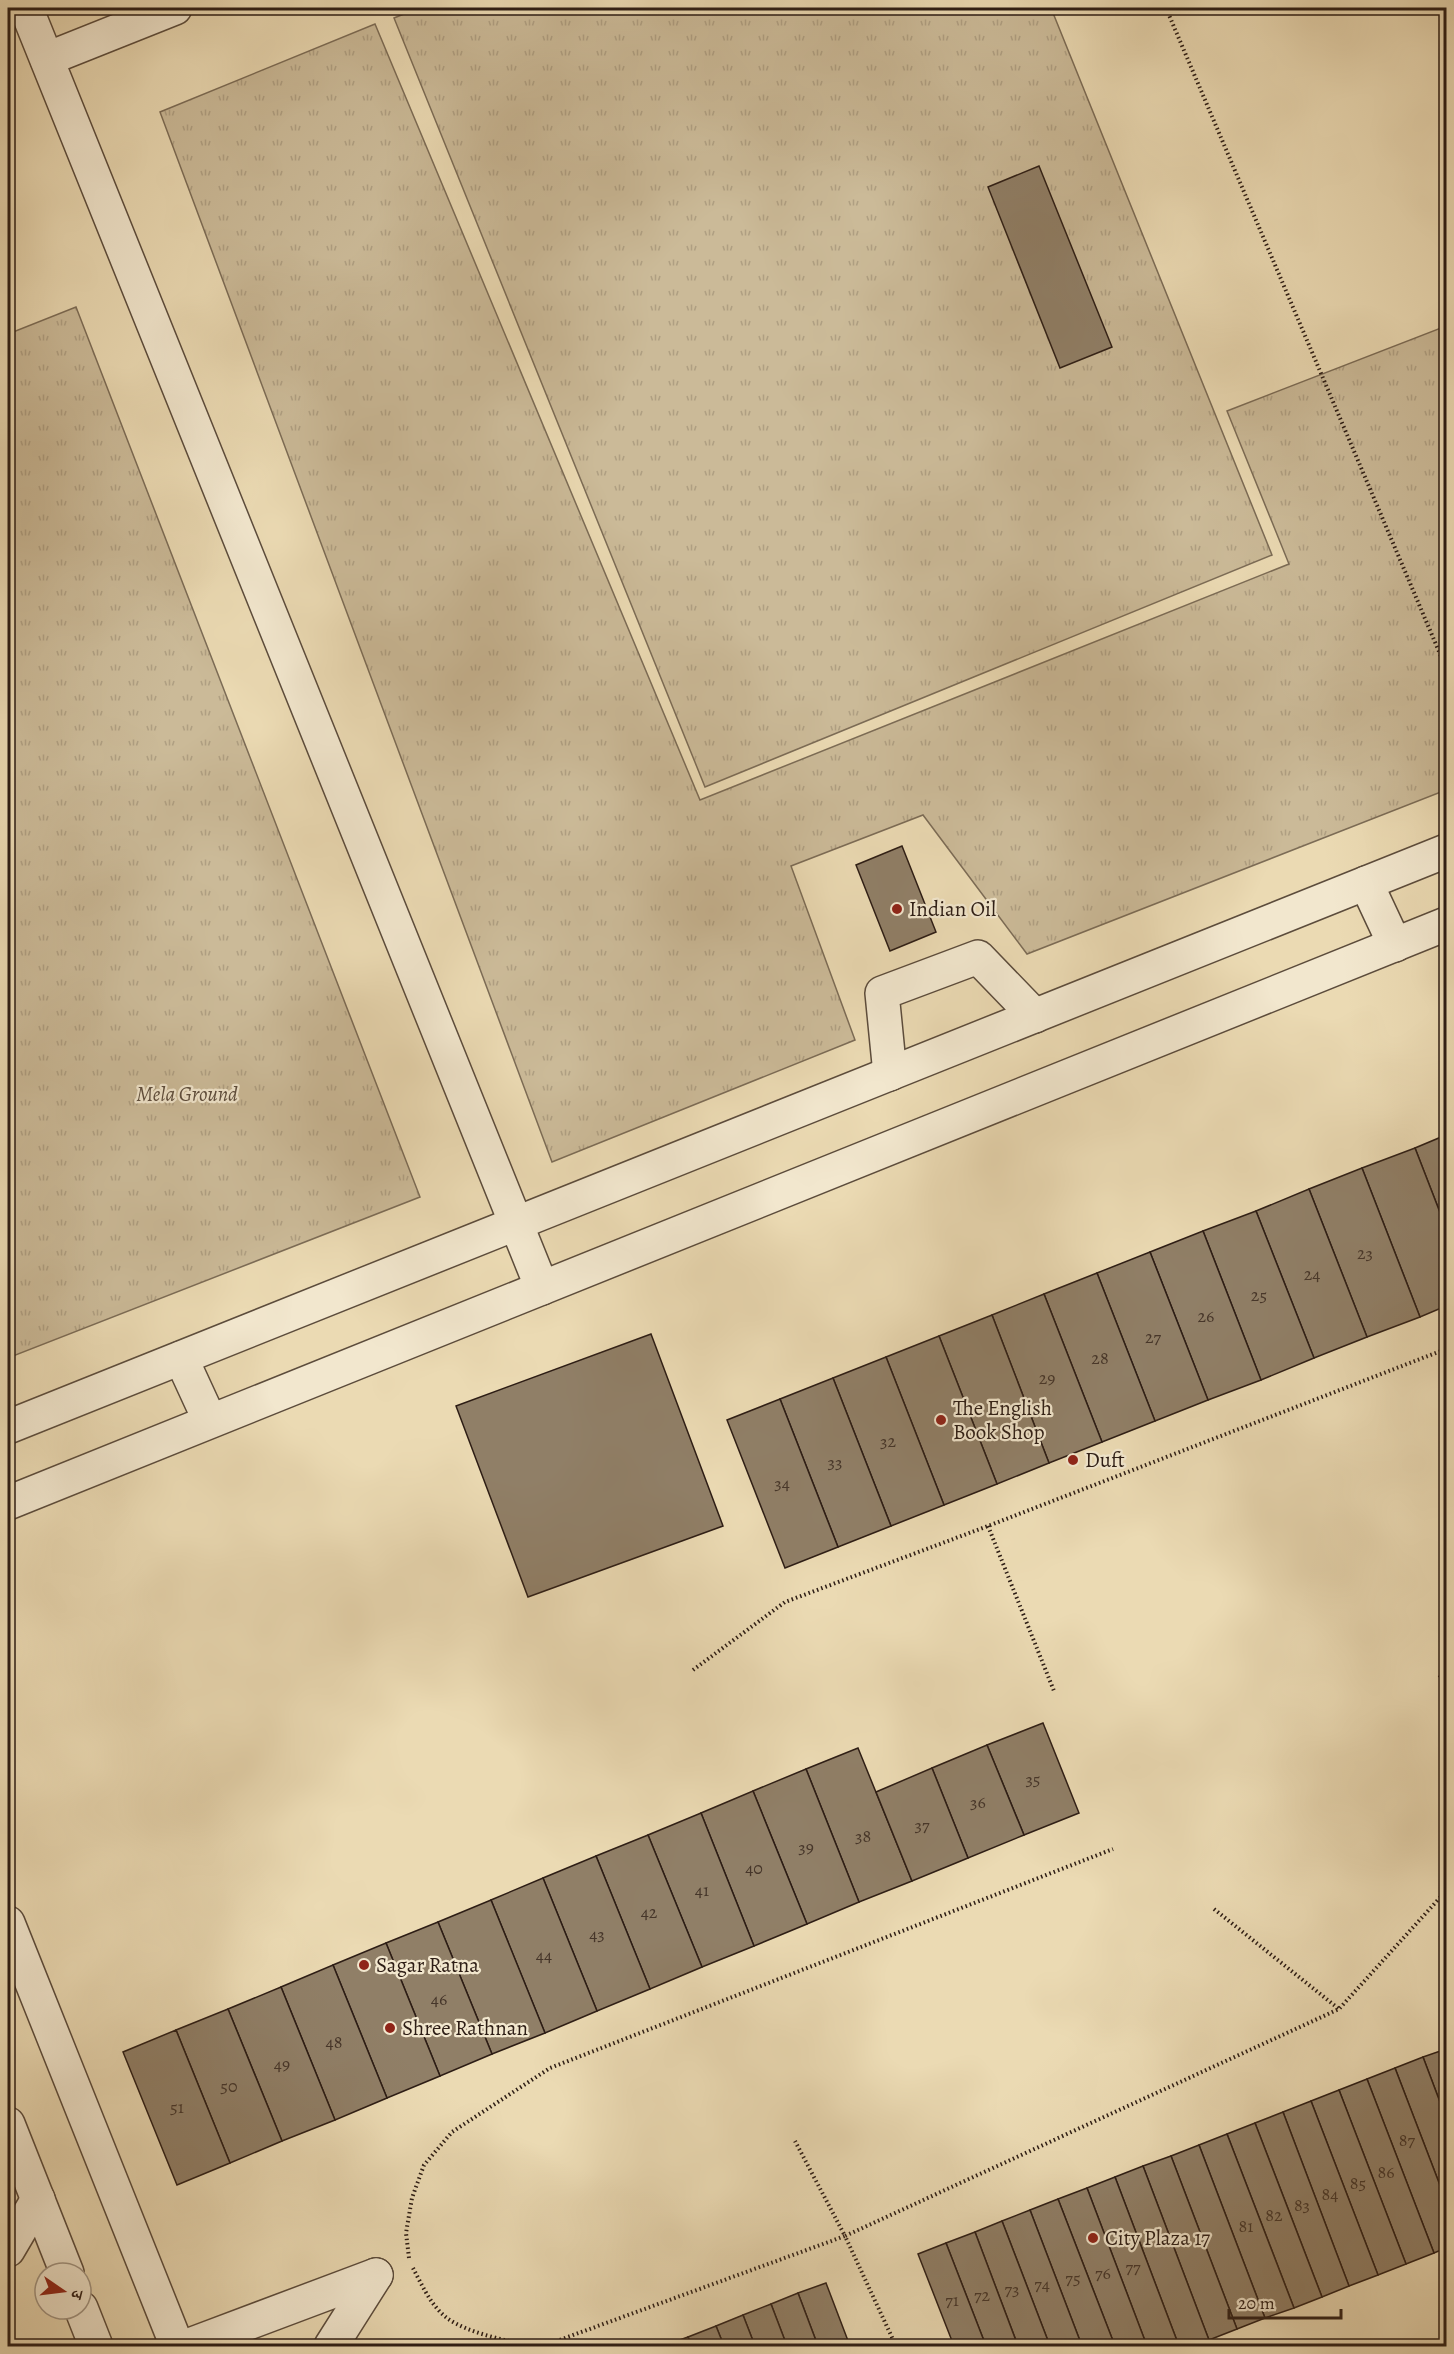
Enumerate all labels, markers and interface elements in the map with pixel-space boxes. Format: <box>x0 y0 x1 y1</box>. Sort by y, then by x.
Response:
place label: Indian Oil <box>909 895 996 923</box>
marker: Indian Oil <box>890 902 904 916</box>
park label: Mela Ground <box>136 1080 238 1108</box>
house number: 23 <box>1357 1241 1373 1265</box>
house number: 24 <box>1304 1262 1320 1286</box>
house number: 25 <box>1251 1283 1267 1307</box>
house number: 26 <box>1198 1304 1214 1328</box>
house number: 27 <box>1145 1325 1161 1349</box>
house number: 28 <box>1091 1346 1109 1370</box>
house number: 29 <box>1039 1366 1055 1390</box>
place label: The English Book Shop <box>953 1394 1052 1446</box>
marker: The English Book Shop <box>934 1413 948 1427</box>
house number: 32 <box>880 1429 896 1453</box>
place label: Duft <box>1085 1446 1125 1474</box>
house number: 33 <box>828 1450 842 1474</box>
marker: Duft <box>1066 1453 1080 1467</box>
house number: 34 <box>774 1471 790 1495</box>
house number: 35 <box>1025 1767 1041 1791</box>
house number: 36 <box>970 1790 986 1814</box>
house number: 37 <box>914 1813 930 1837</box>
house number: 38 <box>855 1824 871 1848</box>
house number: 39 <box>798 1835 814 1859</box>
house number: 40 <box>745 1856 763 1880</box>
house number: 41 <box>695 1878 709 1902</box>
house number: 42 <box>641 1900 658 1924</box>
house number: 43 <box>589 1922 605 1946</box>
house number: 44 <box>536 1943 552 1967</box>
place label: Sagar Ratna <box>376 1951 479 1979</box>
marker: Sagar Ratna <box>357 1958 371 1972</box>
house number: 46 <box>431 1987 447 2011</box>
place label: Shree Rathnan <box>402 2014 528 2042</box>
marker: Shree Rathnan <box>383 2021 397 2035</box>
house number: 48 <box>326 2030 342 2054</box>
house number: 49 <box>274 2052 290 2076</box>
house number: 50 <box>220 2074 238 2098</box>
house number: 51 <box>170 2095 184 2119</box>
house number: 87 <box>1399 2128 1416 2152</box>
house number: 86 <box>1377 2160 1395 2184</box>
house number: 85 <box>1350 2171 1366 2195</box>
house number: 84 <box>1322 2182 1338 2206</box>
house number: 83 <box>1294 2193 1310 2217</box>
house number: 82 <box>1265 2203 1283 2227</box>
house number: 81 <box>1239 2214 1253 2238</box>
place label: City Plaza 17 <box>1105 2224 1210 2252</box>
marker: City Plaza 17 <box>1086 2231 1100 2245</box>
house number: 77 <box>1125 2255 1141 2279</box>
north arrow <box>33 2261 93 2321</box>
house number: 76 <box>1095 2261 1111 2285</box>
house number: 75 <box>1065 2266 1081 2290</box>
house number: 74 <box>1034 2272 1050 2296</box>
house number: 73 <box>1004 2277 1020 2301</box>
scale bar <box>1229 2282 1342 2320</box>
house number: 72 <box>974 2283 990 2307</box>
text: उ <box>64 2287 88 2303</box>
house number: 71 <box>945 2288 959 2312</box>
text: 20 m <box>1238 2291 1275 2315</box>

